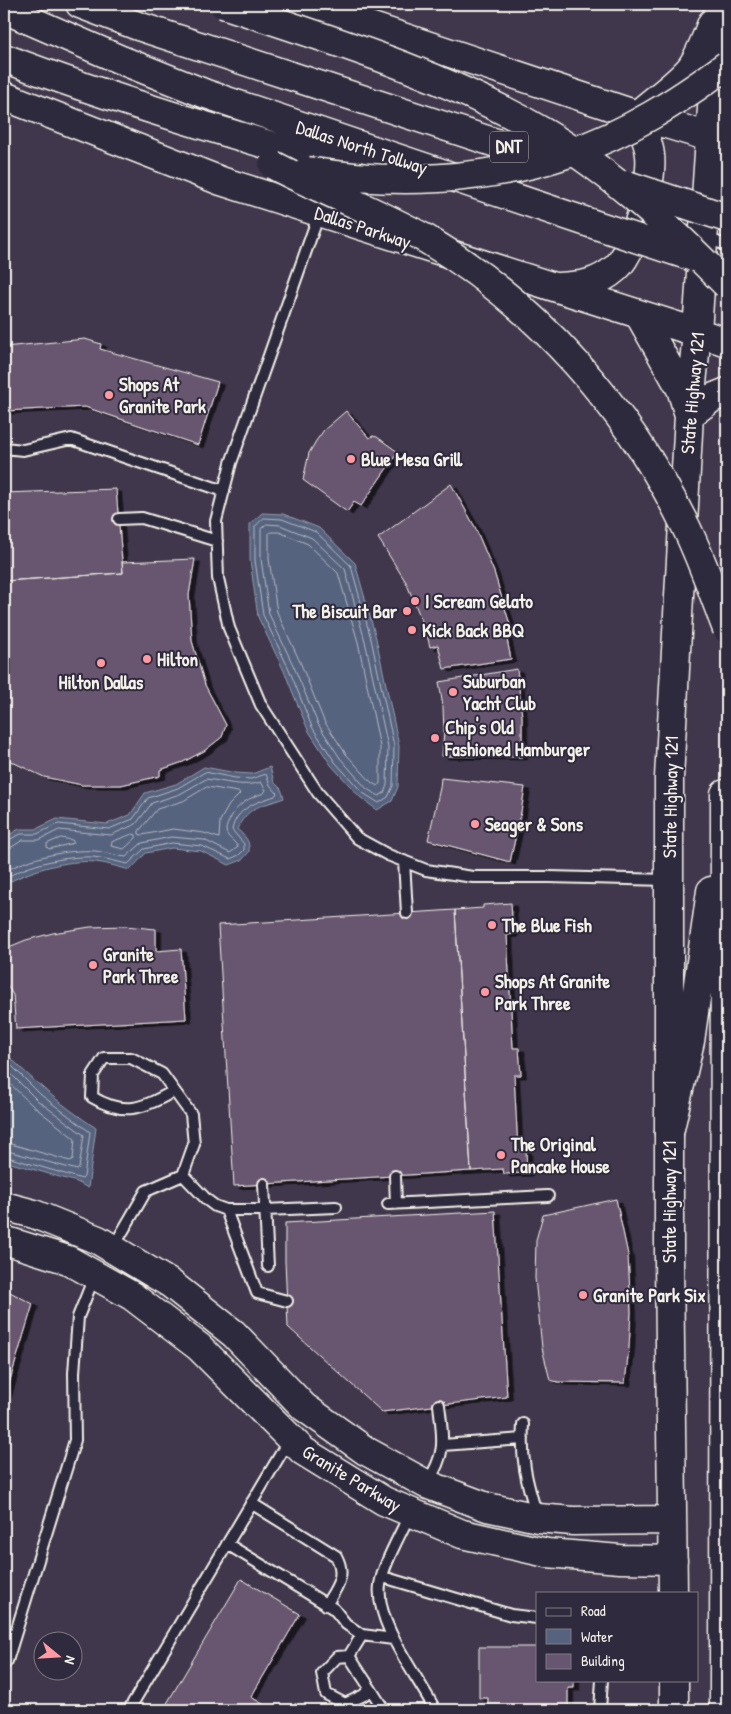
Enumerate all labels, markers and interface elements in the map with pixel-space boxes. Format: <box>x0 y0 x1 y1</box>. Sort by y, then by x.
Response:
street label: Dallas North Tollway <box>293 113 431 181</box>
road number: DNT <box>490 132 528 162</box>
street label: Dallas Parkway <box>311 199 415 255</box>
street label: State Highway 121 <box>674 331 710 455</box>
place label: Shops At Granite Park <box>119 371 206 419</box>
marker: Shops At Granite Park <box>103 389 115 401</box>
place label: Blue Mesa Grill <box>361 446 463 472</box>
marker: Blue Mesa Grill <box>345 453 357 465</box>
place label: I Scream Gelato <box>425 588 533 614</box>
marker: I Scream Gelato <box>409 595 421 607</box>
place label: The Biscuit Bar <box>291 598 398 624</box>
marker: The Biscuit Bar <box>401 605 413 617</box>
place label: Kick Back BBQ <box>422 617 524 643</box>
marker: Kick Back BBQ <box>406 624 418 636</box>
place label: Hilton <box>157 646 198 672</box>
marker: Hilton <box>141 653 153 665</box>
marker: Hilton Dallas <box>95 657 107 669</box>
place label: Suburban Yacht Club <box>463 668 536 716</box>
place label: Hilton Dallas <box>59 669 144 695</box>
marker: Suburban Yacht Club <box>447 686 459 698</box>
place label: Chip's Old Fashioned Hamburger <box>444 714 591 763</box>
marker: Chip's Old Fashioned Hamburger <box>429 732 441 744</box>
street label: State Highway 121 <box>656 736 684 858</box>
place label: Seager & Sons <box>485 811 584 838</box>
marker: Seager & Sons <box>469 818 481 830</box>
place label: The Blue Fish <box>501 912 592 938</box>
marker: The Blue Fish <box>486 919 498 931</box>
place label: Granite Park Three <box>103 941 179 989</box>
marker: Granite Park Three <box>87 959 99 971</box>
place label: Shops At Granite Park Three <box>495 968 611 1016</box>
marker: Shops At Granite Park Three <box>479 986 491 998</box>
place label: The Original Pancake House <box>510 1131 610 1179</box>
street label: State Highway 121 <box>656 1141 682 1263</box>
marker: The Original Pancake House <box>495 1149 507 1161</box>
place label: Granite Park Six <box>593 1282 706 1308</box>
marker: Granite Park Six <box>577 1289 589 1301</box>
street label: Granite Parkway <box>298 1438 406 1518</box>
legend <box>536 1592 698 1682</box>
text: Road <box>581 1600 606 1621</box>
text: Water <box>581 1626 613 1647</box>
north arrow <box>32 1632 82 1682</box>
text: Building <box>581 1650 625 1671</box>
text: N <box>60 1654 81 1667</box>

